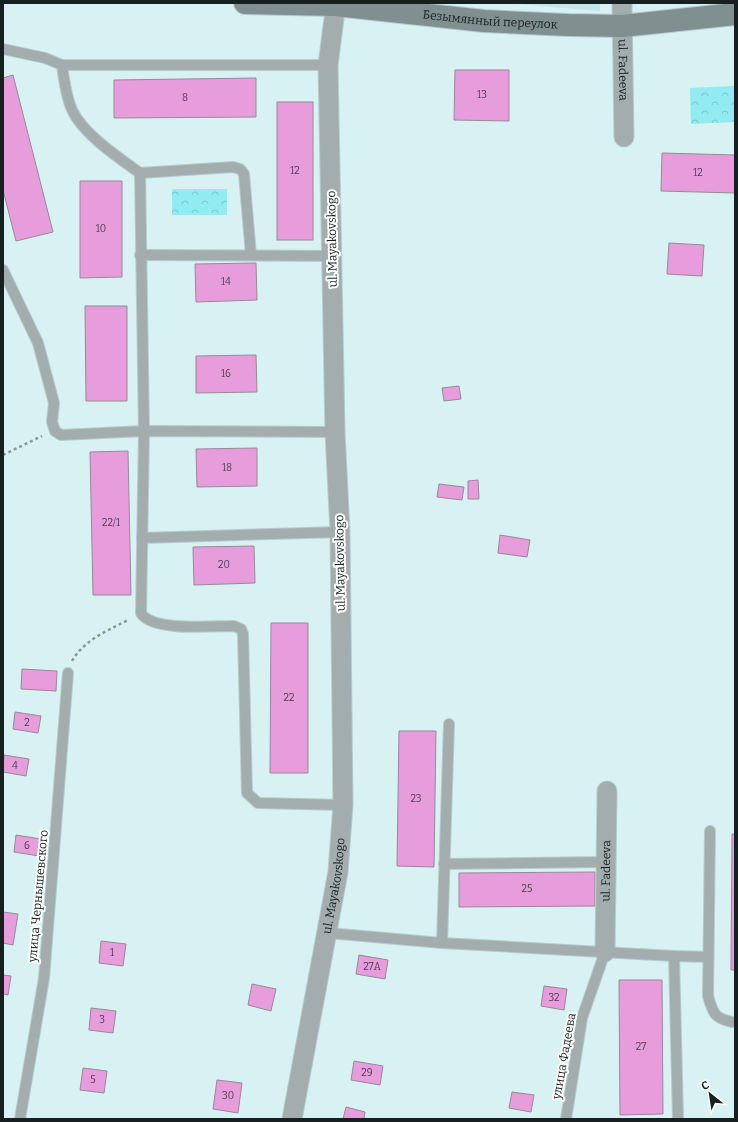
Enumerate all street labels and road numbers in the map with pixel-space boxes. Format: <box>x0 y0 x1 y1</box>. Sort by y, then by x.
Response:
street label: Безымянный переулок <box>422 7 558 32</box>
street label: ul. Fadeeva <box>616 39 630 101</box>
street label: ul. Mayakovskogo <box>324 190 340 287</box>
street label: ul. Mayakovskogo <box>332 514 348 611</box>
street label: улица Чернышевского <box>25 829 51 964</box>
street label: ul. Mayakovskogo <box>320 837 348 935</box>
street label: ul. Fadeeva <box>599 840 613 902</box>
street label: улица Фадеева <box>549 1011 579 1101</box>

